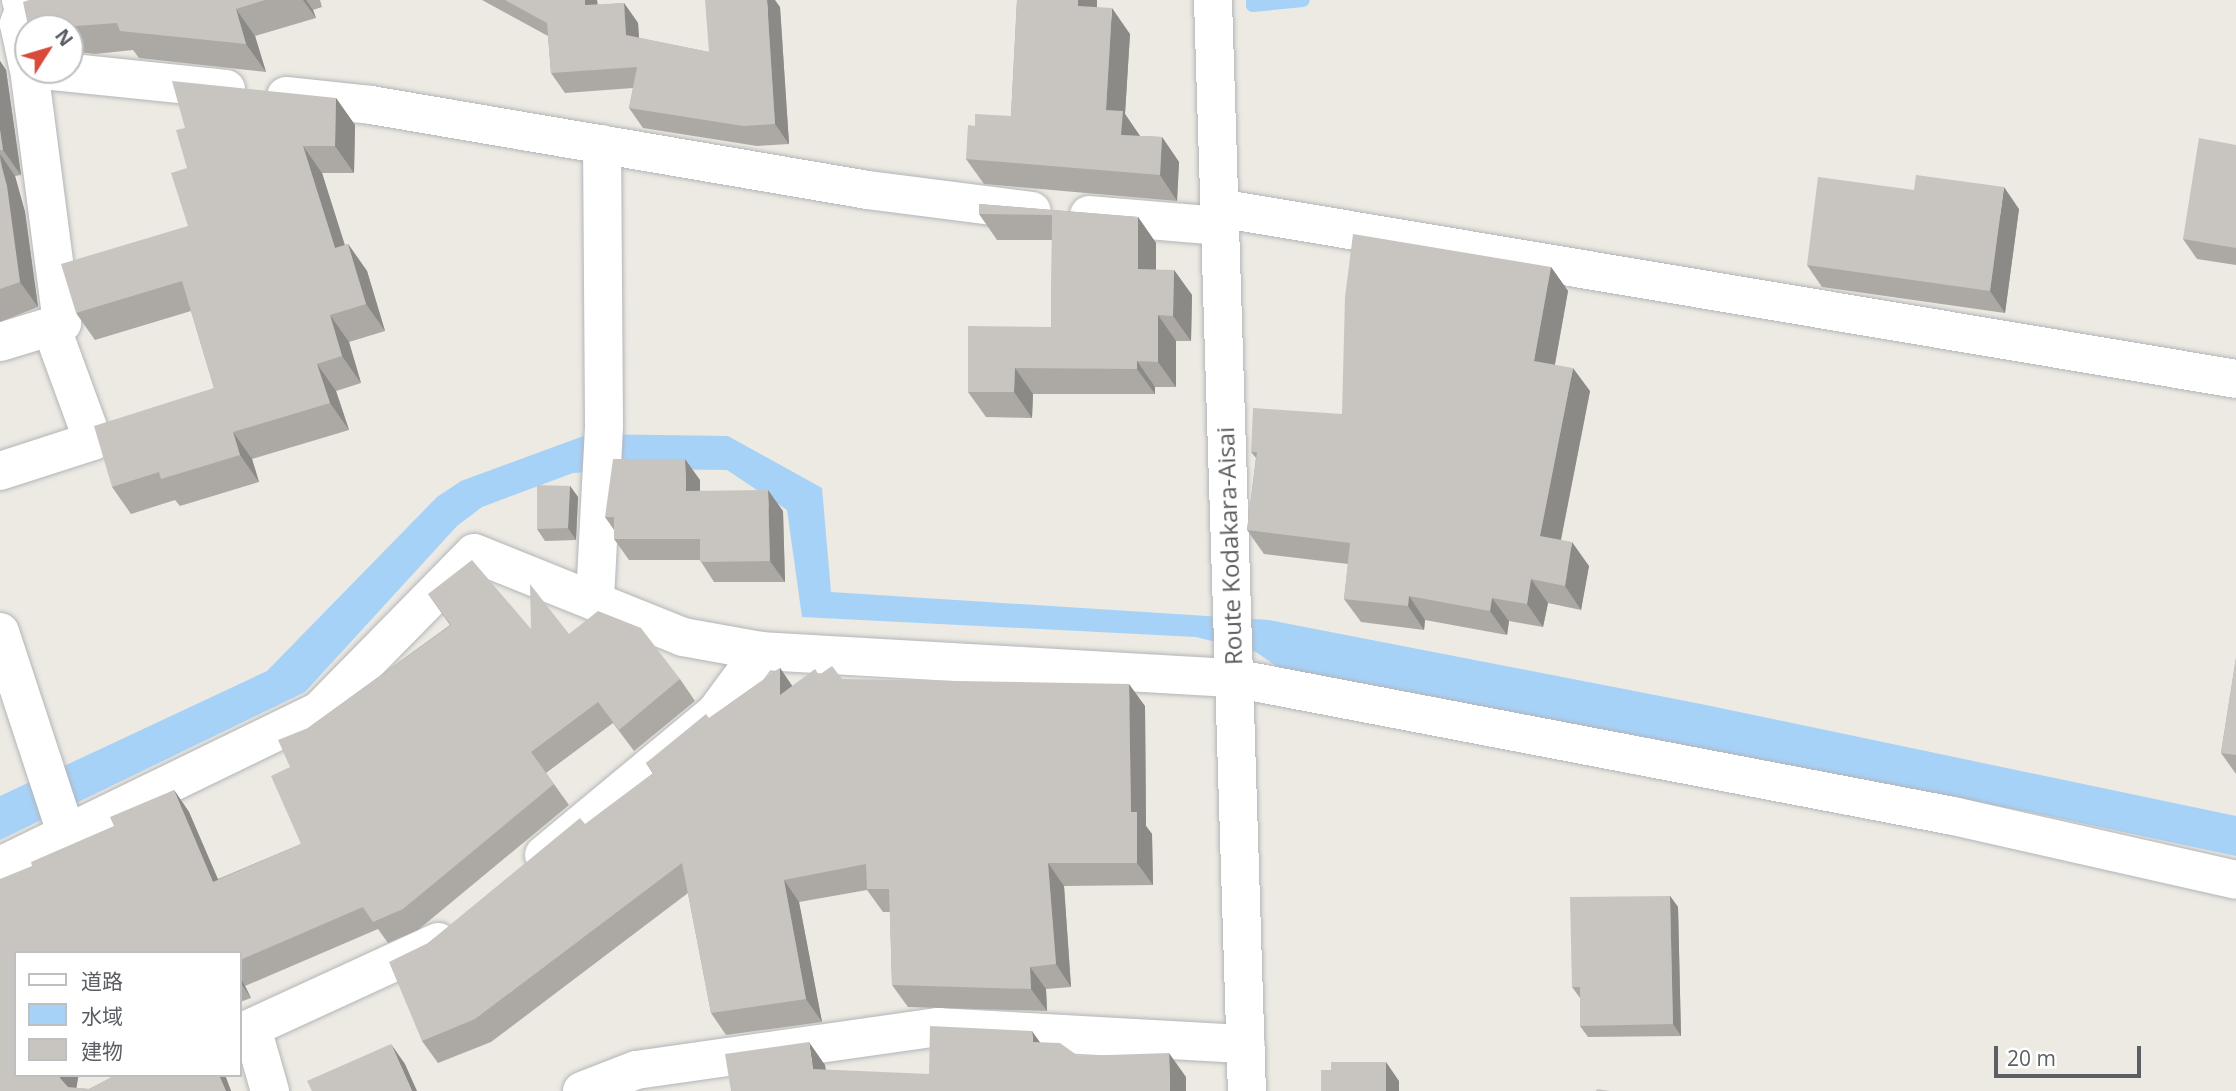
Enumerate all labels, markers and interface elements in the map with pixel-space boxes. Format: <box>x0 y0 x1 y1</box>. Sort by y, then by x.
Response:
north arrow <box>14 14 84 84</box>
text: N <box>49 24 79 52</box>
street label: Route Kodakara-Aisai <box>1210 426 1248 666</box>
legend <box>14 951 242 1077</box>
text: 道路 <box>81 967 123 995</box>
text: 水域 <box>81 1002 123 1030</box>
scale bar <box>1998 1032 2145 1076</box>
text: 建物 <box>81 1037 123 1065</box>
text: 20 m <box>2007 1044 2056 1072</box>

